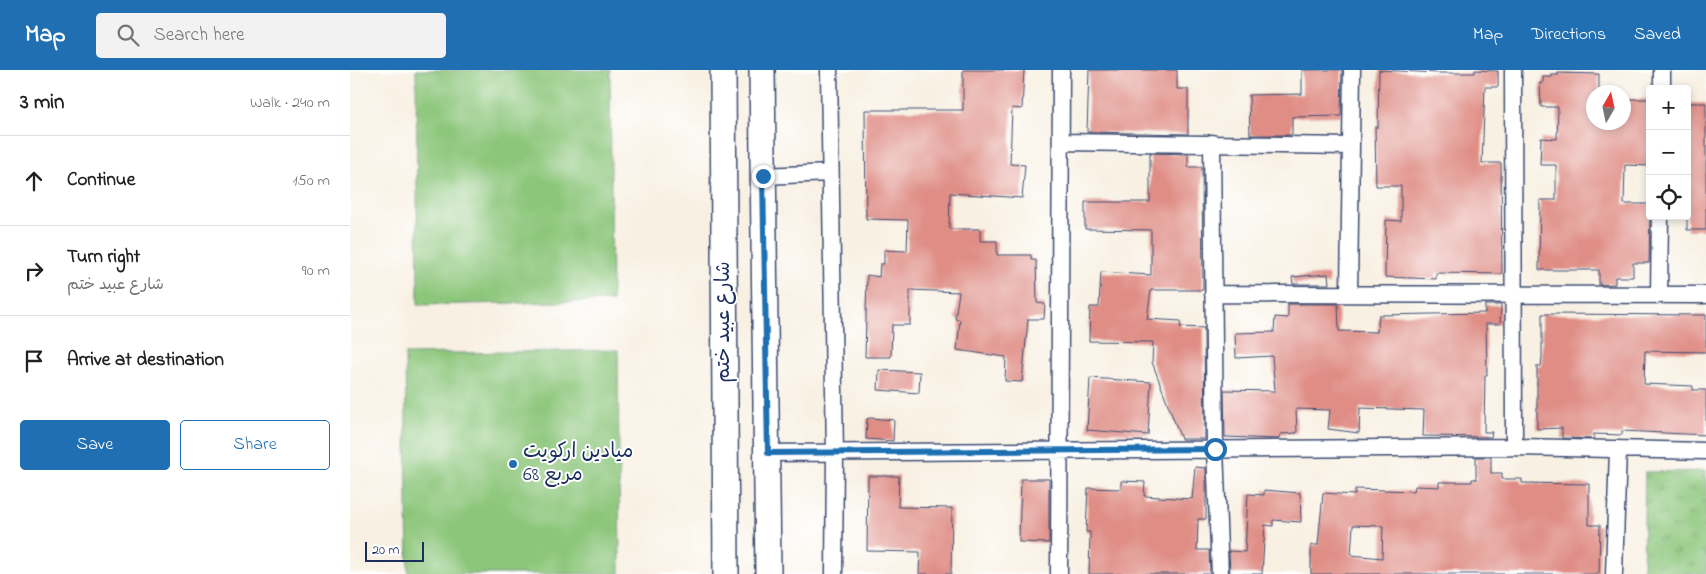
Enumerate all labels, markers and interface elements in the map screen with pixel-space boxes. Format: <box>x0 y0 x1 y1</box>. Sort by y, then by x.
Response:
search box <box>96 13 446 58</box>
text: Map <box>25 18 66 53</box>
icon: search <box>114 21 142 49</box>
text: Search here <box>154 22 245 49</box>
text: Map <box>1473 22 1503 48</box>
text: Directions <box>1531 22 1606 48</box>
text: Saved <box>1634 22 1681 48</box>
north arrow <box>1586 85 1631 130</box>
map controls <box>1646 85 1691 220</box>
button: + <box>1646 85 1691 130</box>
text: 3 min <box>20 88 64 118</box>
text: Walk · 240 m <box>250 91 330 115</box>
button: − <box>1646 130 1691 175</box>
route end <box>752 165 775 188</box>
icon: ahead <box>20 167 48 195</box>
text: Continue <box>67 167 135 194</box>
text: 150 m <box>292 169 330 193</box>
button: locate <box>1646 175 1691 220</box>
text: Turn right <box>67 244 140 271</box>
icon: right <box>20 257 48 285</box>
text: 90 m <box>302 259 330 283</box>
street label: شارع عبيد ختم <box>710 261 739 383</box>
text: شارع عبيد ختم <box>67 273 164 297</box>
icon: arrive <box>20 347 48 375</box>
text: Arrive at destination <box>67 347 224 374</box>
button: Save <box>20 420 170 470</box>
button: Share <box>180 420 330 470</box>
place label: ميادين اركويت مربع 68 <box>523 438 633 490</box>
route start <box>1204 438 1227 461</box>
marker: ميادين اركويت مربع 68 <box>507 458 519 470</box>
scale bar <box>365 539 424 562</box>
text: 20 m <box>372 540 399 561</box>

